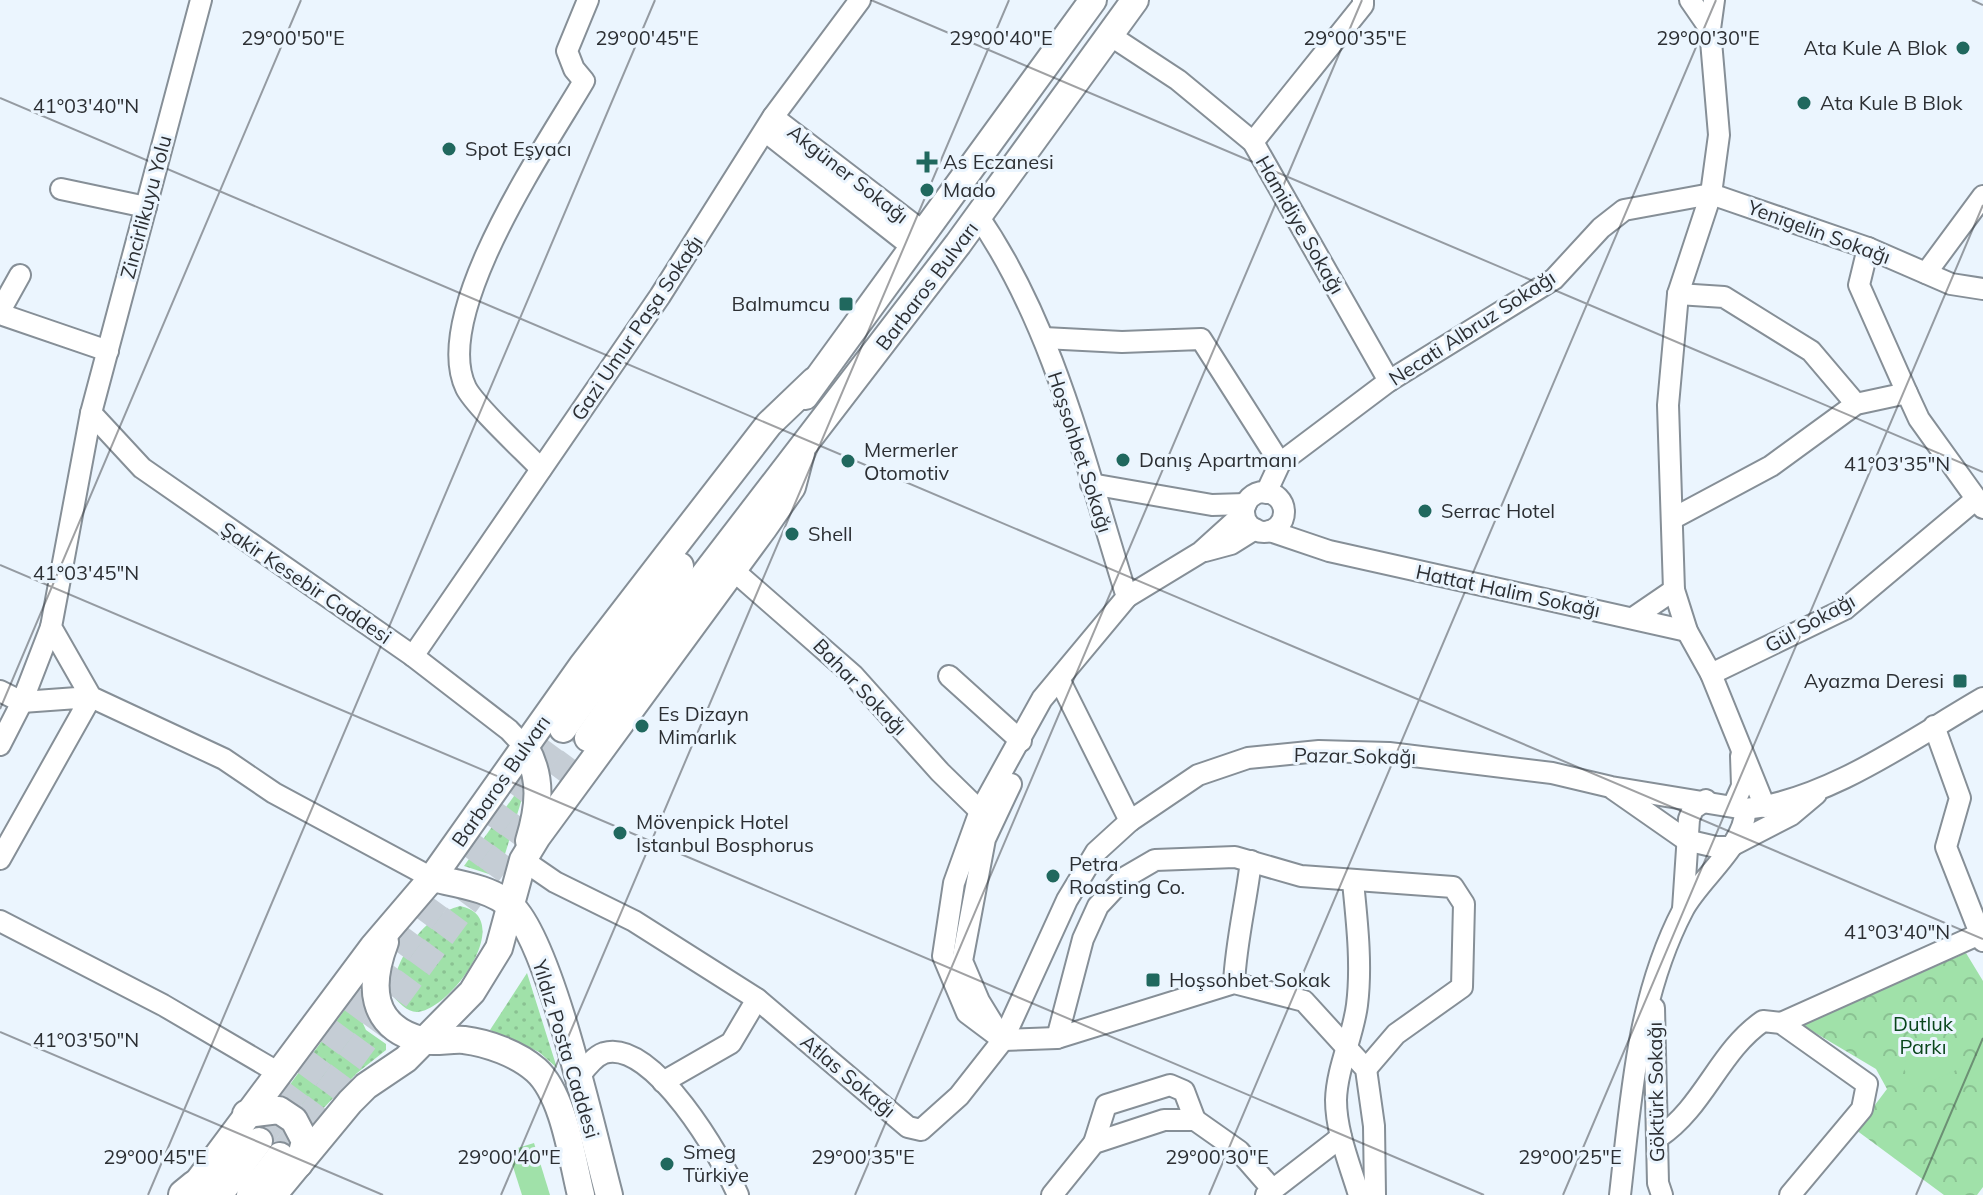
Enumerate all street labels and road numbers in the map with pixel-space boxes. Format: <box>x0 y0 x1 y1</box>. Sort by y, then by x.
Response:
street label: Akgüner Sokağı <box>783 119 914 229</box>
street label: Zincirlikuyu Yolu <box>114 132 177 281</box>
street label: Hamidiye Sokağı <box>1251 151 1350 298</box>
street label: Yenigelin Sokağı <box>1743 194 1894 269</box>
street label: Barbaros Bulvarı <box>870 216 983 355</box>
street label: Gazi Umur Paşa Sokağı <box>565 230 708 425</box>
street label: Necati Albruz Sokağı <box>1384 264 1560 391</box>
street label: Hoşsohbet Sokağı <box>1043 368 1118 535</box>
street label: Şakir Kesebir Caddesi <box>216 516 396 649</box>
street label: Hattat Halim Sokağı <box>1414 559 1603 622</box>
street label: Gül Sokağı <box>1760 588 1859 658</box>
street label: Bahar Sokağı <box>808 633 913 740</box>
street label: Barbaros Bulvarı <box>446 710 555 851</box>
street label: Pazar Sokağı <box>1294 742 1416 769</box>
street label: Yıldız Posta Caddesi <box>527 956 606 1141</box>
street label: Göktürk Sokağı <box>1642 1022 1669 1162</box>
street label: Atlas Sokağı <box>796 1029 901 1123</box>

